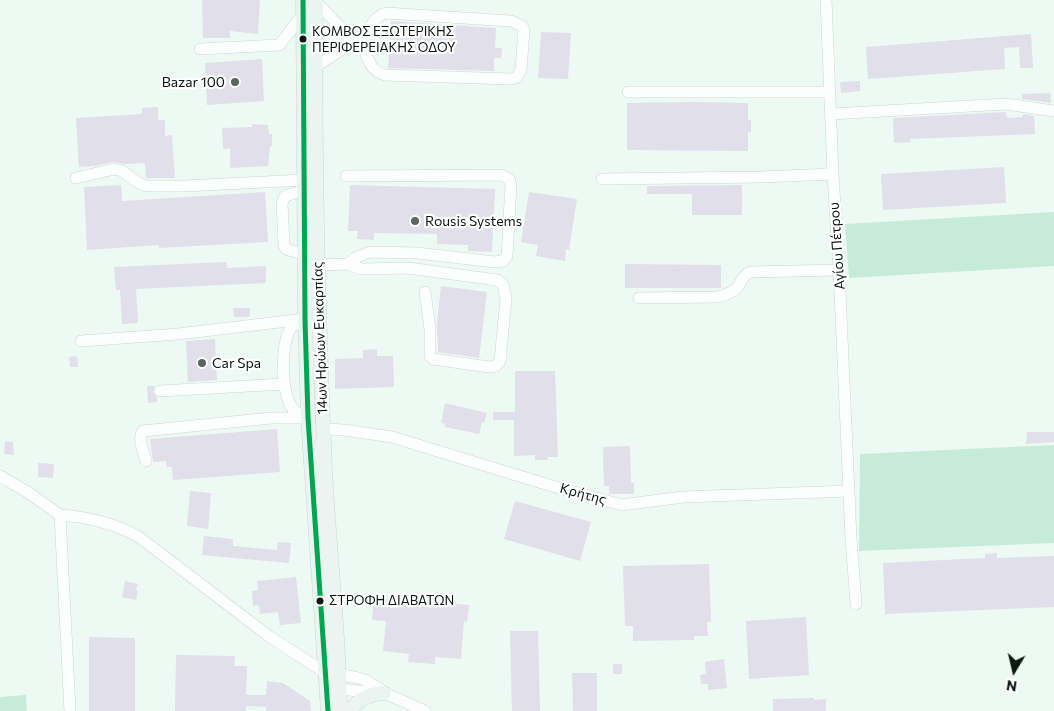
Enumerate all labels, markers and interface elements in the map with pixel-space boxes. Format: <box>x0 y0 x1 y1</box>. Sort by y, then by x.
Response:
place label: ΚΟΜΒΟΣ ΕΞΩΤΕΡΙΚΗΣ ΠΕΡΙΦΕΡΕΙΑΚΗΣ ΟΔΟΥ <box>312 24 456 55</box>
marker: ΚΟΜΒΟΣ ΕΞΩΤΕΡΙΚΗΣ ΠΕΡΙΦΕΡΕΙΑΚΗΣ ΟΔΟΥ <box>298 34 308 44</box>
place label: Bazar 100 <box>162 74 225 90</box>
marker: Bazar 100 <box>229 76 241 88</box>
street label: Αγίου Πέτρου <box>826 202 848 290</box>
place label: Rousis Systems <box>425 213 522 229</box>
marker: Rousis Systems <box>409 215 421 227</box>
street label: 14ων Ηρώων Ευκαρπίας <box>309 261 331 415</box>
place label: Car Spa <box>212 355 261 371</box>
marker: Car Spa <box>196 357 208 369</box>
street label: Κρήτης <box>558 480 608 508</box>
place label: ΣΤΡΟΦΗ ΔΙΑΒΑΤΩΝ <box>329 593 454 609</box>
marker: ΣΤΡΟΦΗ ΔΙΑΒΑΤΩΝ <box>315 596 325 606</box>
north arrow <box>989 646 1039 696</box>
text: N <box>1005 677 1018 696</box>

